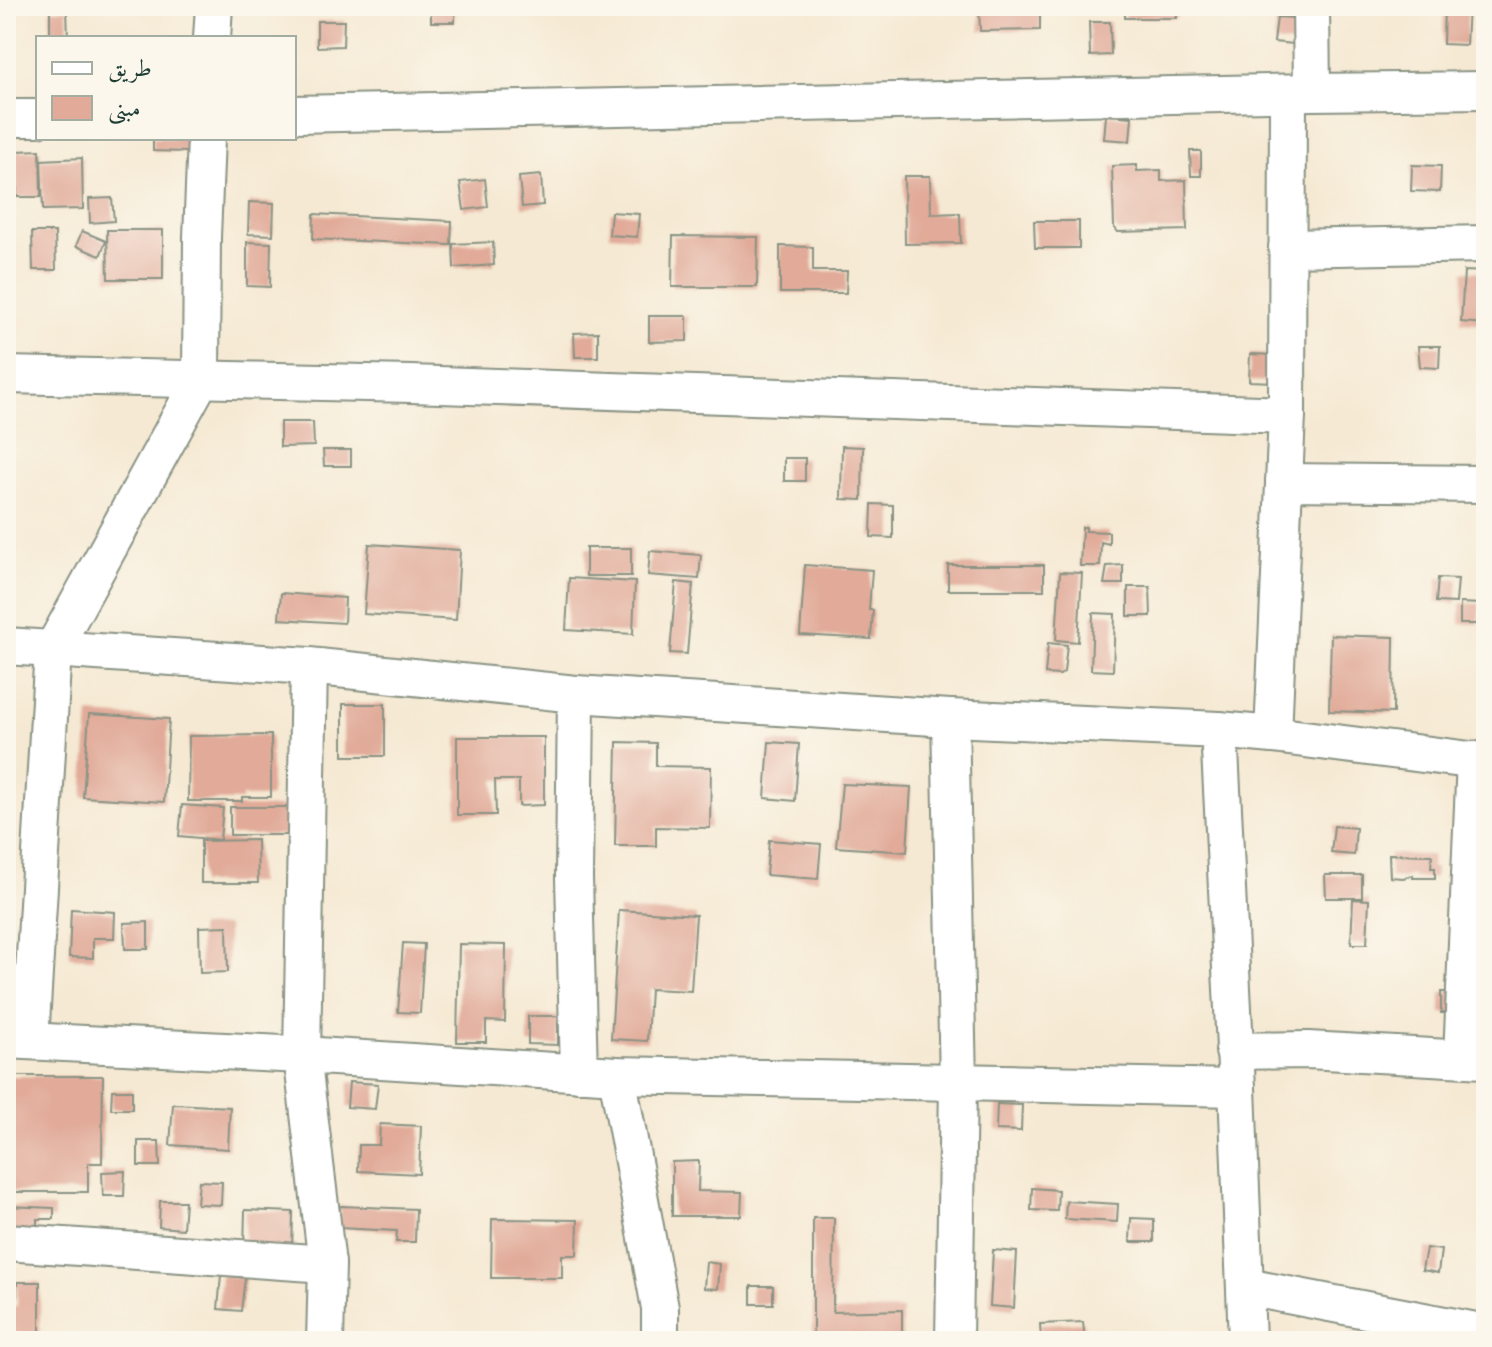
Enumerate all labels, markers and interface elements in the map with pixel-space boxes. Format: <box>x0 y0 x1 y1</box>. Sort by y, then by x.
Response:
legend <box>36 36 296 140</box>
text: طريق <box>108 54 152 84</box>
text: مبنى <box>108 94 141 125</box>

